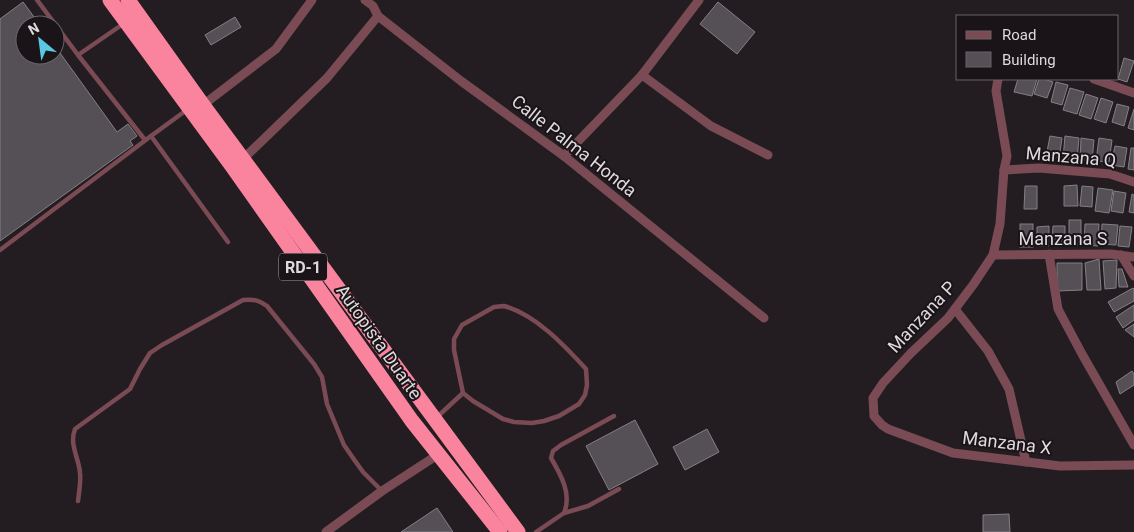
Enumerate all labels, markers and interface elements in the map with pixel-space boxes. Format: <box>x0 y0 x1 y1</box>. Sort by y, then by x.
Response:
north arrow <box>15 15 65 65</box>
legend <box>956 15 1119 80</box>
text: N <box>25 19 42 38</box>
text: Road <box>1002 26 1036 44</box>
text: Building <box>1002 51 1056 69</box>
street label: Calle Palma Honda <box>508 90 641 201</box>
street label: Manzana Q <box>1025 142 1117 171</box>
street label: Manzana S <box>1018 228 1108 249</box>
road number: RD-1 <box>279 253 327 280</box>
street label: Manzana P <box>883 277 960 357</box>
street label: Autopista Duarte <box>332 280 427 403</box>
street label: Manzana X <box>961 427 1053 458</box>

